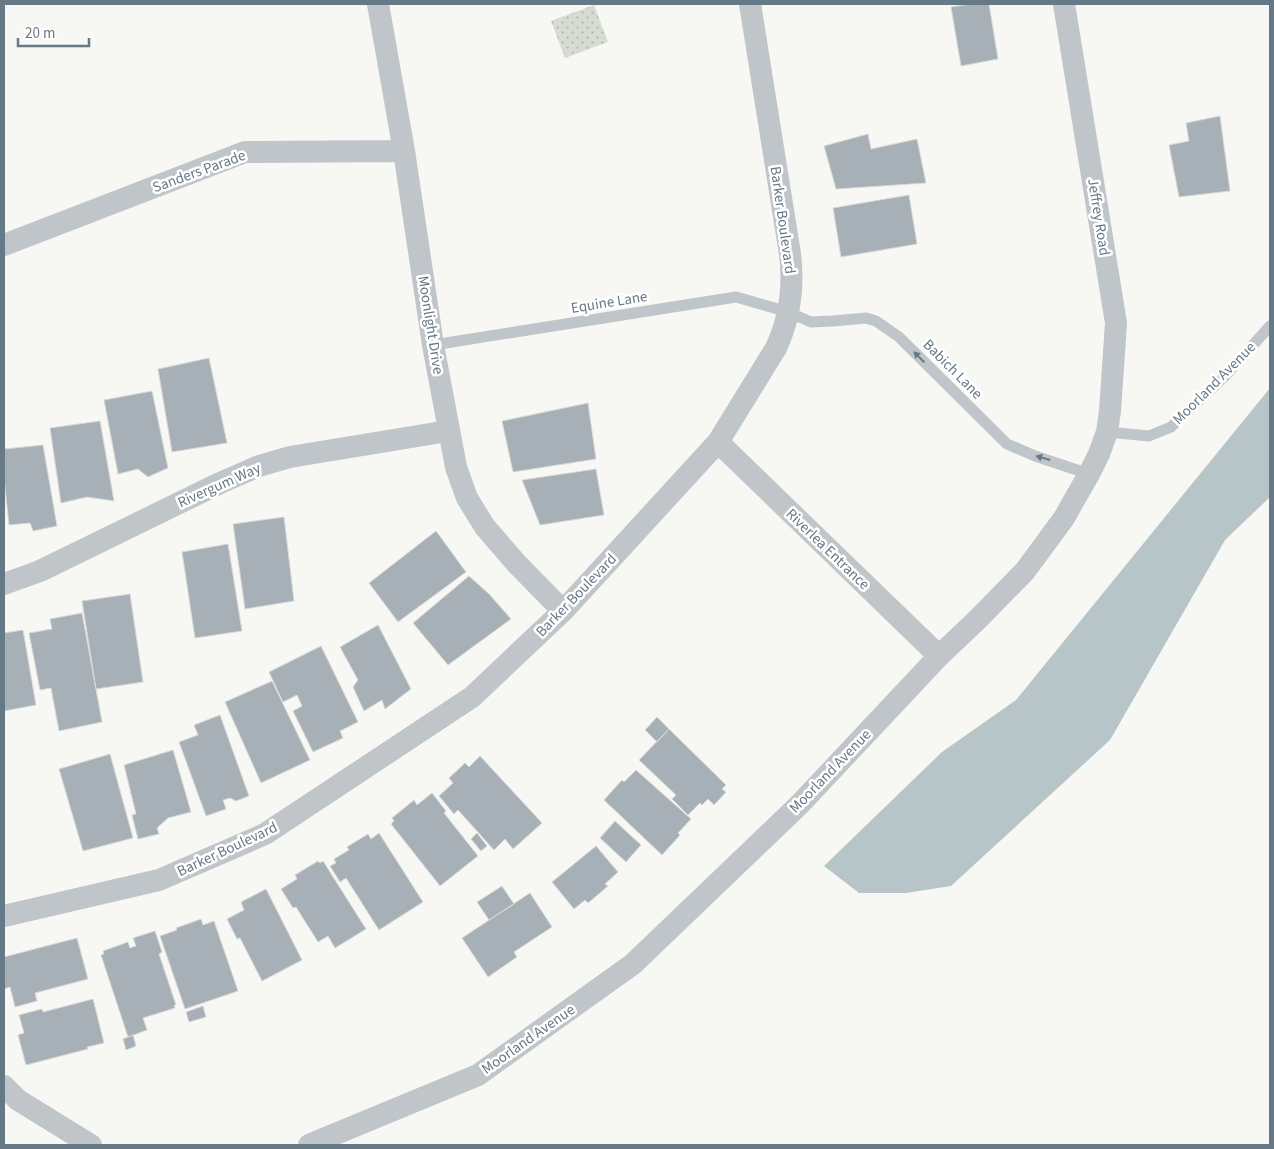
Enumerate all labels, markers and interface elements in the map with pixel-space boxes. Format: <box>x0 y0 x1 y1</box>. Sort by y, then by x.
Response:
scale bar <box>18 15 89 47</box>
text: 20 m <box>25 23 55 44</box>
street label: Sanders Parade <box>150 145 249 198</box>
street label: Barker Boulevard <box>765 165 800 275</box>
street label: Jeffrey Road <box>1082 177 1115 257</box>
street label: Moonlight Drive <box>412 274 449 376</box>
street label: Equine Lane <box>569 286 649 319</box>
street label: Babich Lane <box>918 335 987 404</box>
street label: Moorland Avenue <box>1168 337 1260 429</box>
one-way arrow <box>914 351 926 363</box>
one-way arrow <box>1036 454 1051 462</box>
street label: Rivergum Way <box>174 458 264 513</box>
street label: Riverlea Entrance <box>781 504 874 595</box>
street label: Barker Boulevard <box>531 549 622 642</box>
street label: Moorland Avenue <box>785 725 876 818</box>
street label: Barker Boulevard <box>174 817 281 882</box>
street label: Moorland Avenue <box>477 999 579 1079</box>

